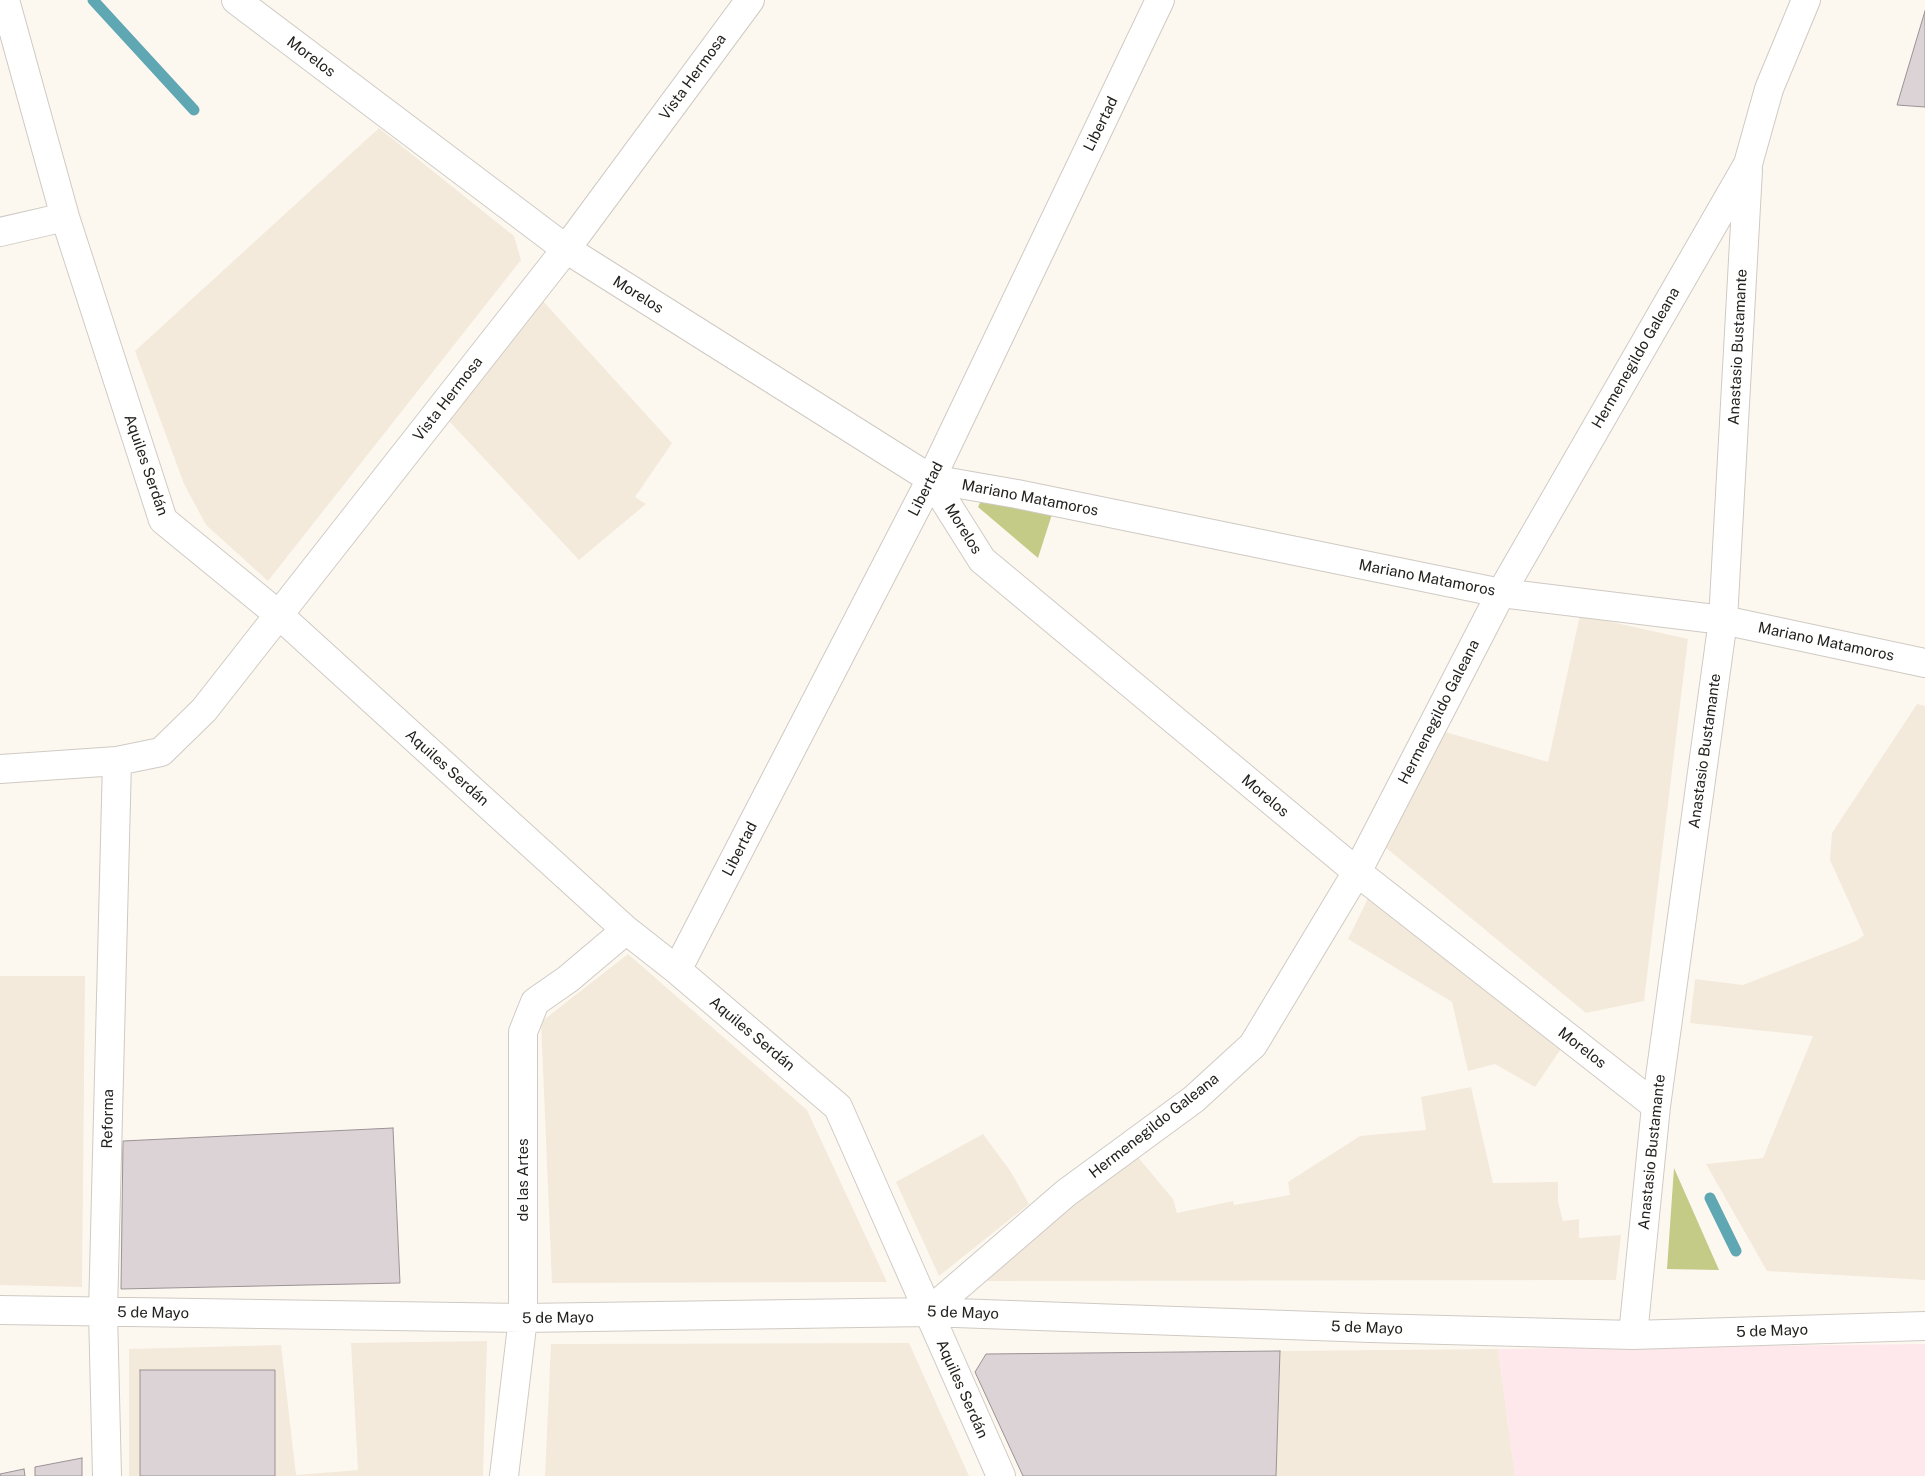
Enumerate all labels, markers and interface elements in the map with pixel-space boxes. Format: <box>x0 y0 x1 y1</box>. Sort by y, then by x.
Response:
street label: Vista Hermosa <box>656 30 730 124</box>
street label: Morelos <box>283 33 339 81</box>
street label: Libertad <box>1080 94 1122 154</box>
street label: Anastasio Bustamante <box>1725 268 1751 426</box>
street label: Morelos <box>609 273 667 317</box>
street label: Hermenegildo Galeana <box>1588 284 1684 432</box>
street label: Vista Hermosa <box>410 353 486 445</box>
street label: Aquiles Serdán <box>120 412 172 518</box>
street label: Libertad <box>905 459 947 519</box>
street label: Mariano Matamoros <box>960 476 1100 520</box>
street label: Morelos <box>941 500 985 558</box>
street label: Mariano Matamoros <box>1357 556 1497 600</box>
street label: Mariano Matamoros <box>1756 619 1896 665</box>
street label: Hermenegildo Galeana <box>1395 637 1483 787</box>
street label: Anastasio Bustamante <box>1685 672 1725 830</box>
street label: Aquiles Serdán <box>402 726 492 810</box>
street label: Morelos <box>1238 771 1292 821</box>
street label: Libertad <box>719 819 761 879</box>
street label: Aquiles Serdán <box>706 993 798 1075</box>
street label: Morelos <box>1554 1024 1610 1072</box>
street label: Hermenegildo Galeana <box>1086 1070 1222 1182</box>
street label: Anastasio Bustamante <box>1635 1073 1669 1231</box>
street label: Reforma <box>98 1089 118 1149</box>
street label: de las Artes <box>514 1139 532 1221</box>
street label: 5 de Mayo <box>117 1303 189 1323</box>
street label: 5 de Mayo <box>927 1303 999 1323</box>
street label: 5 de Mayo <box>522 1308 594 1328</box>
street label: 5 de Mayo <box>1331 1318 1403 1338</box>
street label: 5 de Mayo <box>1736 1321 1808 1341</box>
street label: Aquiles Serdán <box>932 1337 992 1441</box>

